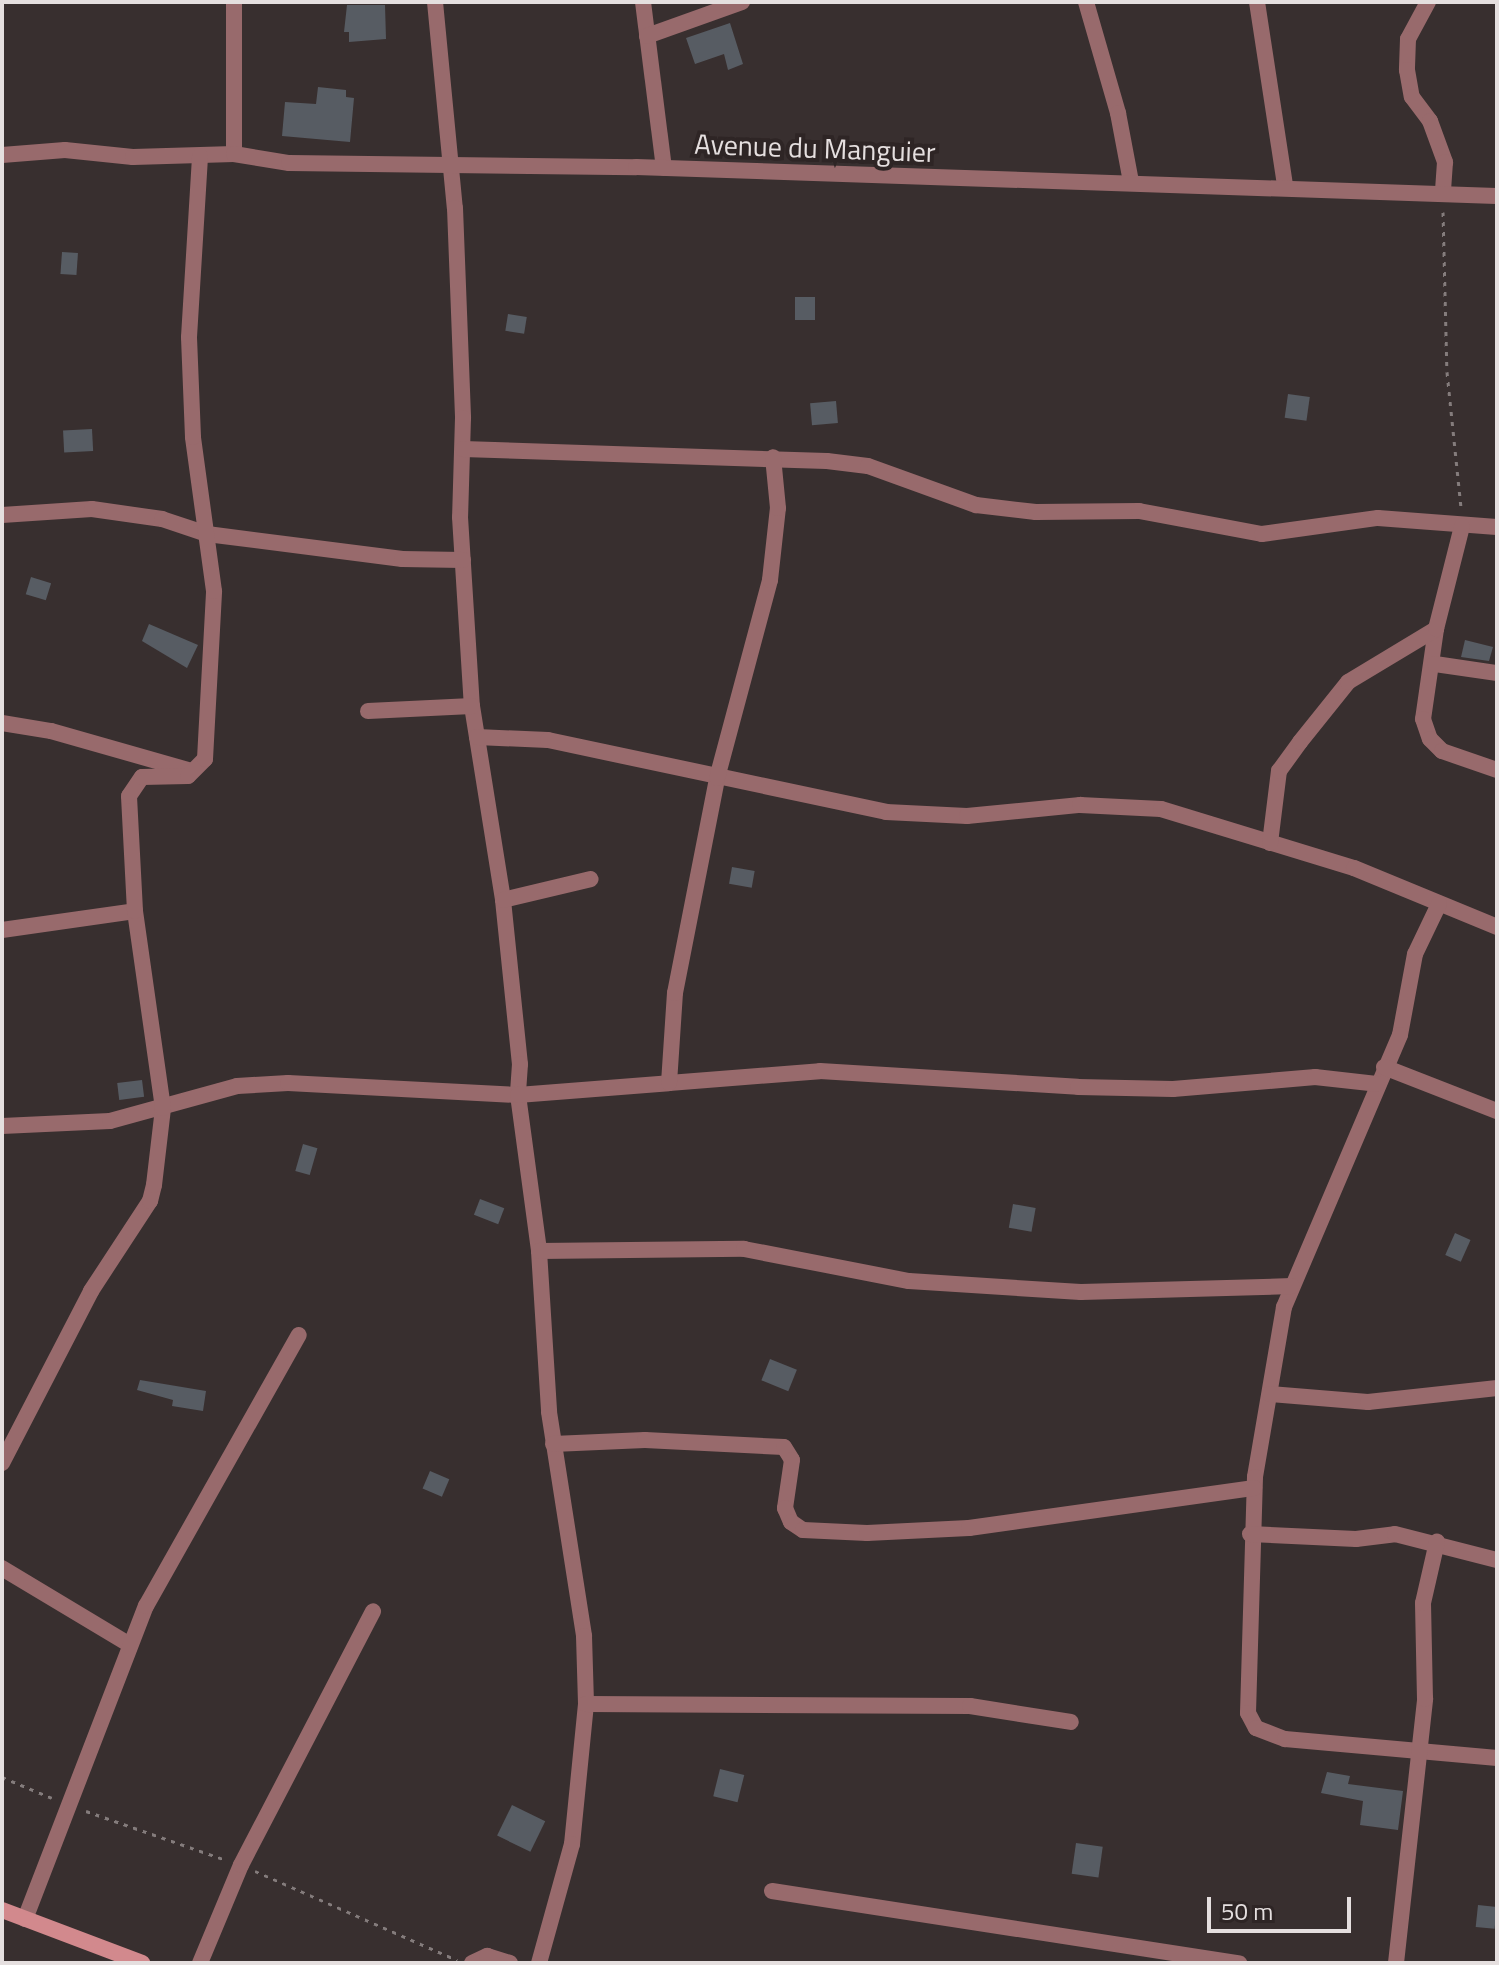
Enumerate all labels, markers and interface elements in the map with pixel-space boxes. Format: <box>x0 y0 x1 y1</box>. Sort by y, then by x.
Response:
street label: Avenue du Manguier <box>694 127 936 169</box>
scale bar <box>1211 1881 1355 1931</box>
text: 50 m <box>1221 1893 1273 1929</box>

